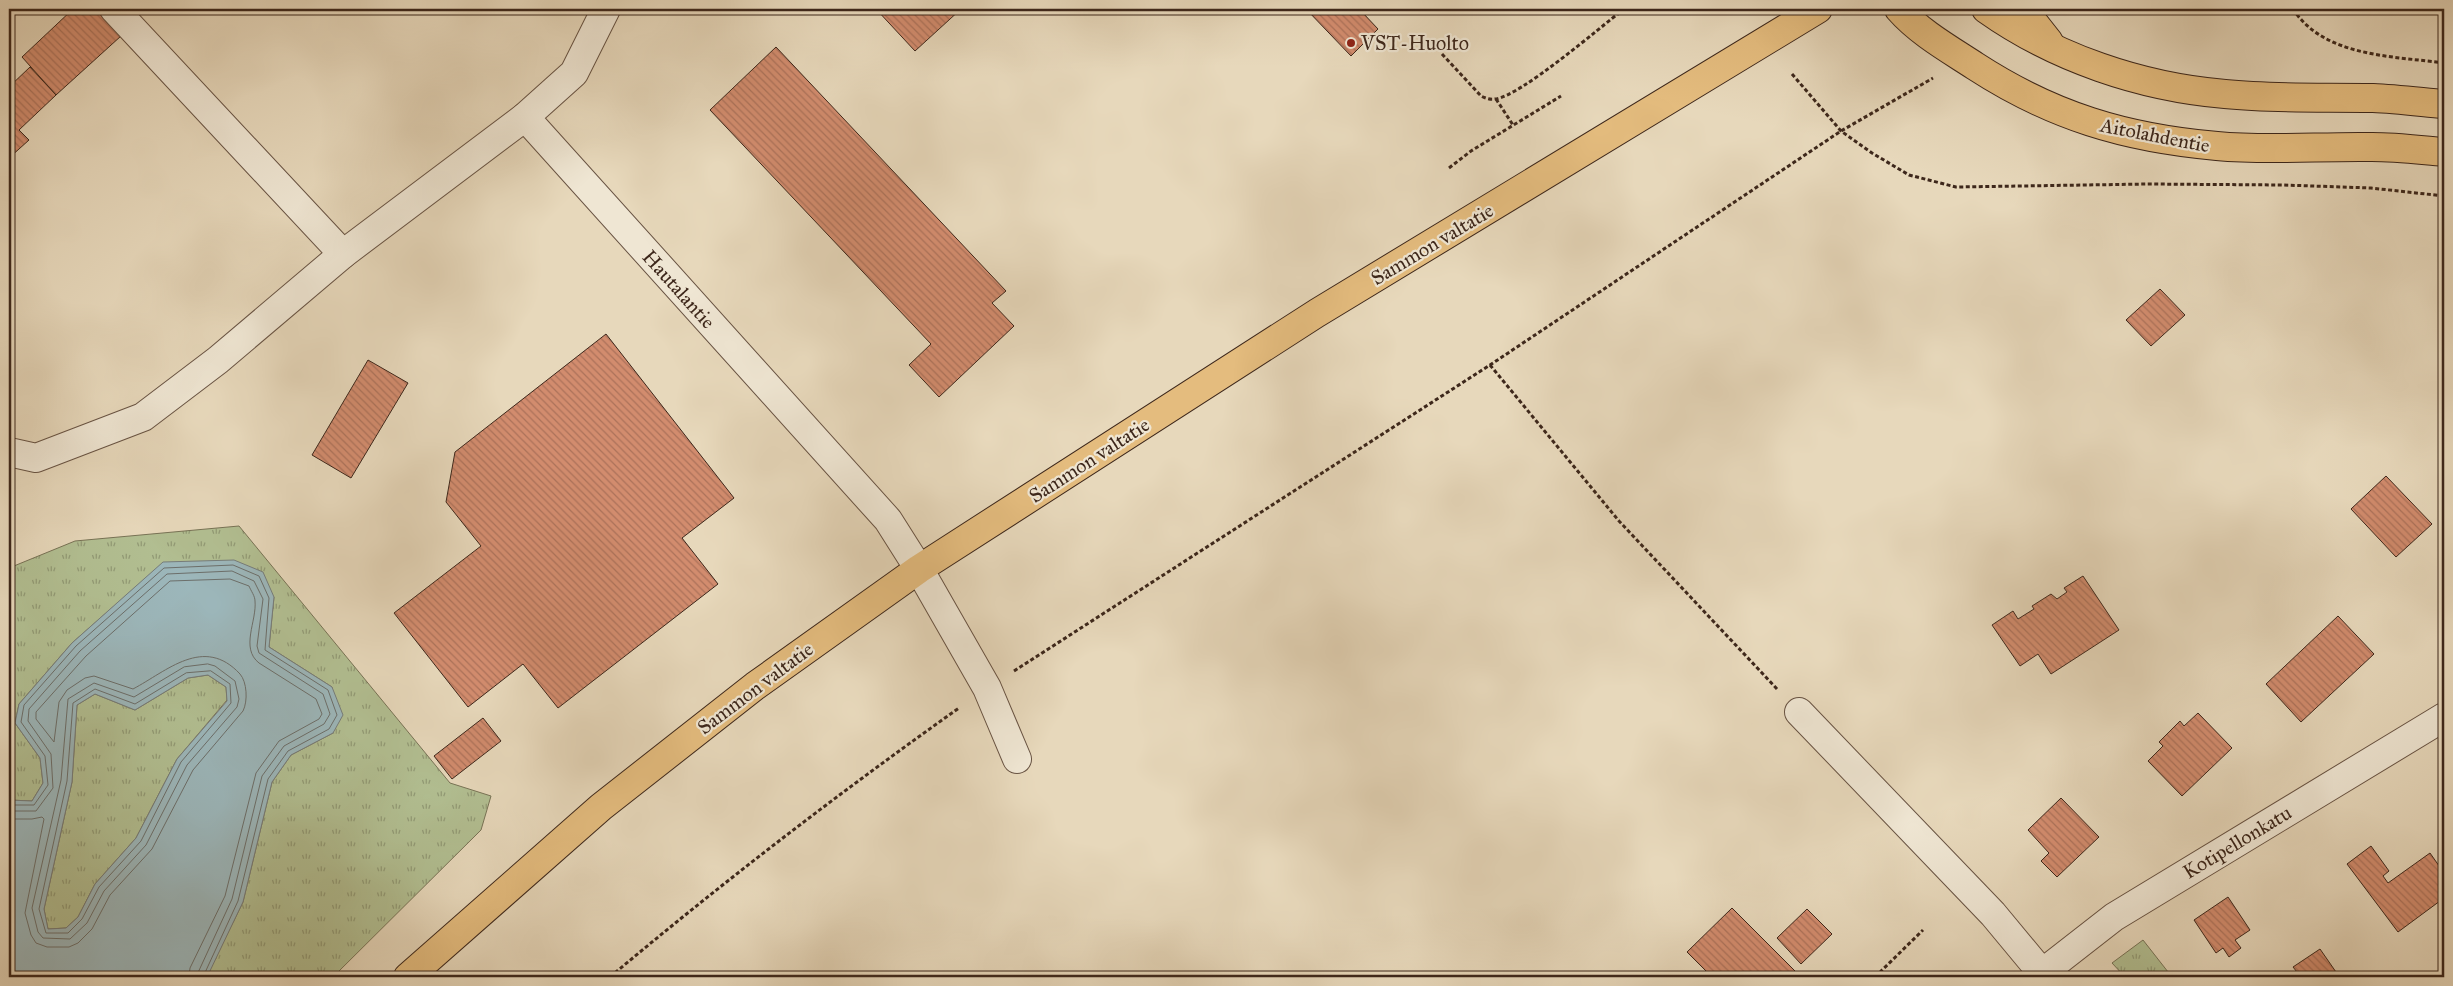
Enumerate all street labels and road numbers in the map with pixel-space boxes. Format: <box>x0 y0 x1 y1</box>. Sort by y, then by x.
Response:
street label: Aitolahdentie <box>2097 112 2212 157</box>
street label: Sammon valtatie <box>1366 198 1498 290</box>
street label: Hautalantie <box>638 245 720 333</box>
street label: Sammon valtatie <box>1024 412 1154 508</box>
street label: Sammon valtatie <box>692 637 818 739</box>
street label: Kotipellonkatu <box>2178 800 2296 884</box>

